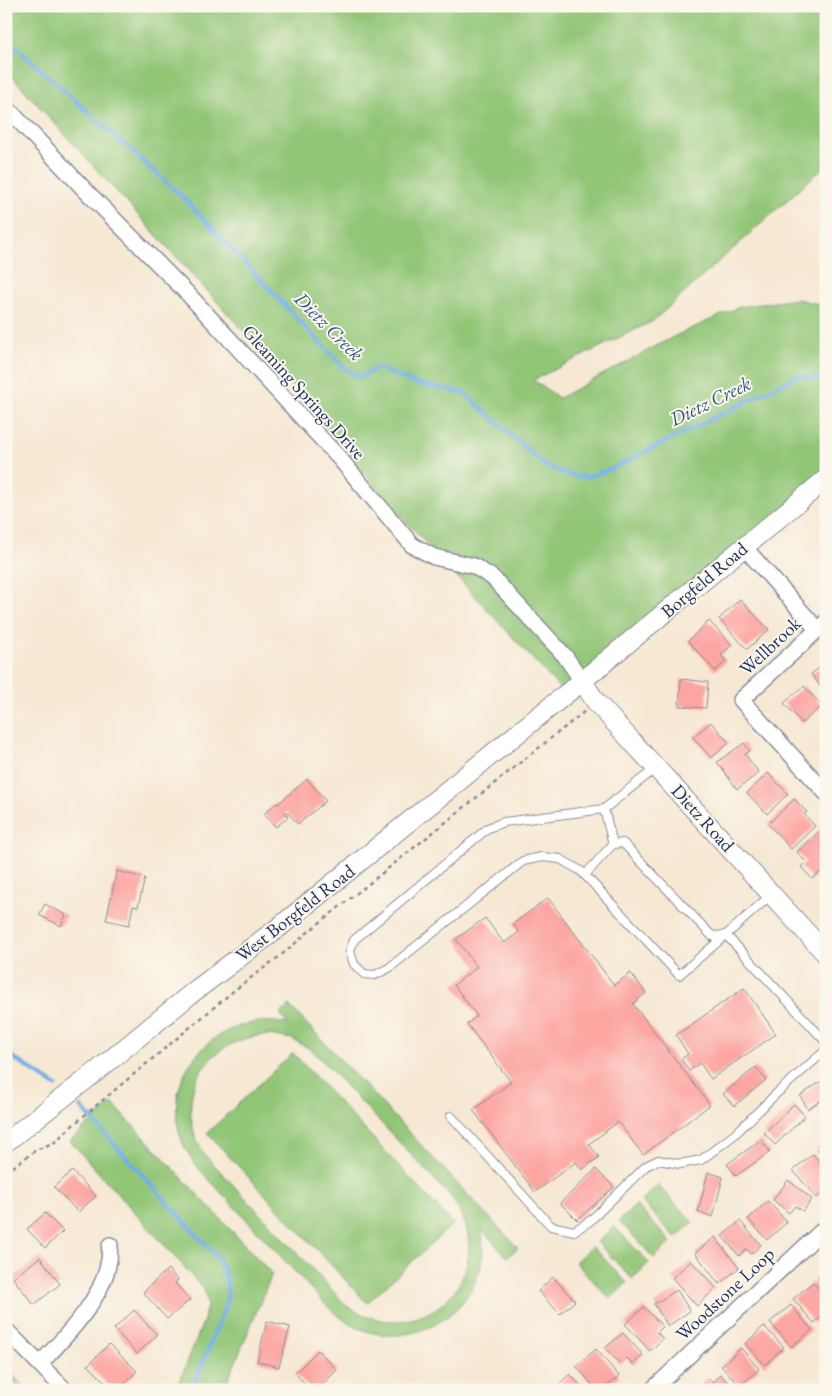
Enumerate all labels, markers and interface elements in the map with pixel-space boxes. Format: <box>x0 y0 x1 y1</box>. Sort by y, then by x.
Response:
water label: Dietz Creek <box>288 285 369 366</box>
street label: Gleaming Springs Drive <box>237 319 371 465</box>
water label: Dietz Creek <box>664 370 755 432</box>
street label: Borgfeld Road <box>655 536 753 624</box>
street label: Wellbrook <box>734 610 807 681</box>
street label: Dietz Road <box>666 779 740 858</box>
street label: West Borgfeld Road <box>230 858 360 967</box>
street label: Woodstone Loop <box>670 1242 780 1346</box>

